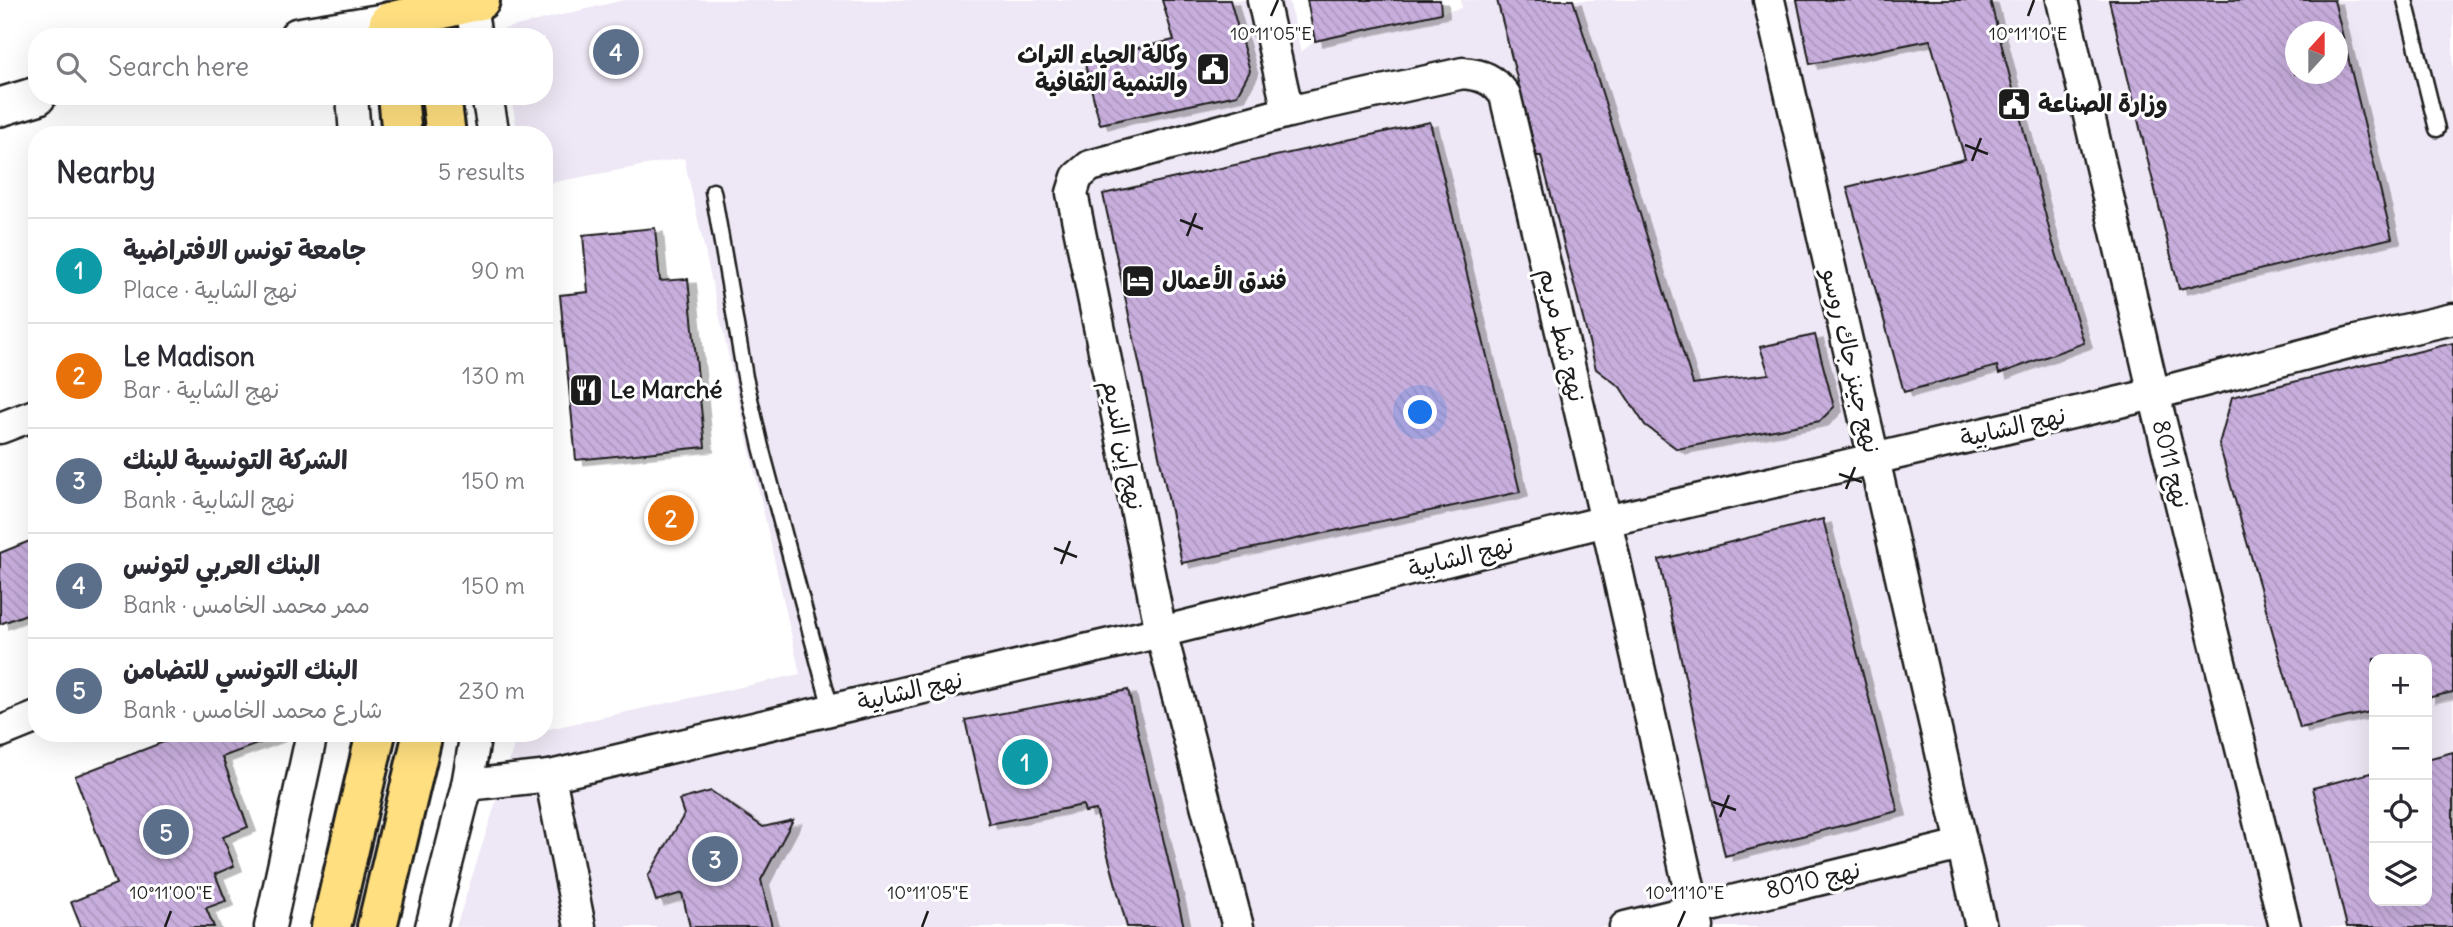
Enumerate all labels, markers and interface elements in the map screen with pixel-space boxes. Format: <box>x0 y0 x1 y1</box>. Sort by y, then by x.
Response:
north arrow <box>2285 21 2348 84</box>
text: 10°11'05"E <box>1230 22 1312 45</box>
text: 10°11'10"E <box>1989 22 2067 45</box>
pin: 4 <box>593 26 639 78</box>
search box <box>28 28 553 105</box>
place label: وكالة الحياء التراث والتنمية الثقافية <box>1017 39 1188 97</box>
icon: search <box>52 48 90 86</box>
text: Search here <box>108 50 249 83</box>
public building icon: وكالة الحياء التراث والتنمية الثقافية <box>1194 50 1232 88</box>
public building icon: وزارة الصناعة <box>1995 85 2033 123</box>
place label: وزارة الصناعة <box>2038 88 2168 118</box>
text: Nearby <box>56 153 156 191</box>
text: 5 results <box>438 157 525 186</box>
text: جامعة تونس الافتراضية <box>123 233 366 266</box>
text: 1 <box>74 256 84 285</box>
text: 90 m <box>471 256 525 285</box>
hotel icon: فندق الأعمال <box>1119 262 1157 300</box>
place label: فندق الأعمال <box>1162 264 1287 295</box>
street label: نهج جينز جاك روسو <box>1814 264 1888 456</box>
street label: نهج شط مريم <box>1529 265 1593 405</box>
text: Place · نهج الشابية <box>123 275 298 304</box>
text: Le Madison <box>123 340 255 373</box>
text: 2 <box>73 361 85 390</box>
text: 130 m <box>462 361 525 390</box>
restaurant icon: Le Marché <box>567 371 605 409</box>
place label: Le Marché <box>610 374 723 404</box>
text: Bar · نهج الشابية <box>123 375 279 404</box>
street label: نهج إبن النديم <box>1093 377 1151 513</box>
your location <box>1403 395 1437 429</box>
street label: نهج الشابية <box>1957 399 2069 455</box>
street label: نهج 8011 <box>2145 416 2197 512</box>
text: الشركة التونسية للبنك <box>123 443 348 476</box>
text: 3 <box>72 466 86 495</box>
text: 150 m <box>462 466 525 495</box>
text: Bank · نهج الشابية <box>123 485 295 514</box>
pin: 2 <box>648 492 694 544</box>
street label: نهج الشابية <box>1405 529 1517 585</box>
text: البنك العربي لتونس <box>123 548 320 581</box>
text: 4 <box>72 571 86 600</box>
text: 150 m <box>462 571 525 600</box>
text: Bank · ممر محمد الخامس <box>123 590 370 619</box>
text: البنك التونسي للتضامن <box>123 653 358 686</box>
map controls <box>2369 654 2432 906</box>
button: + <box>2369 654 2432 717</box>
street label: نهج الشابية <box>854 663 966 719</box>
text: 5 <box>72 676 86 705</box>
text: 230 m <box>459 676 525 705</box>
text: Bank · شارع محمد الخامس <box>123 695 382 724</box>
button: − <box>2369 717 2432 780</box>
pin: 1 <box>1002 736 1048 788</box>
button: locate <box>2369 780 2432 843</box>
pin: 5 <box>143 806 189 858</box>
pin: 3 <box>692 833 738 885</box>
button: layers <box>2369 843 2432 906</box>
street label: نهج 8010 <box>1762 854 1864 906</box>
text: 10°11'00"E <box>129 881 213 904</box>
text: 10°11'05"E <box>887 881 969 904</box>
text: 10°11'10"E <box>1646 881 1724 904</box>

